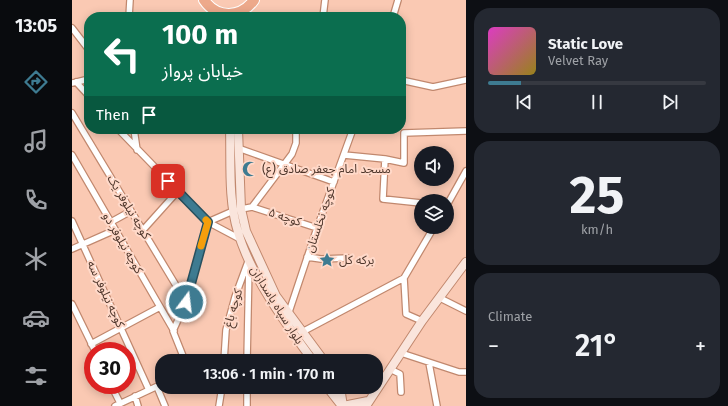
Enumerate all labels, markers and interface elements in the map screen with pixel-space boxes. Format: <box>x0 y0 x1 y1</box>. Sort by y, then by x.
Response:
text: 13:05 <box>15 15 57 37</box>
text: 100 m <box>162 18 238 51</box>
icon: left <box>96 28 148 80</box>
text: Static Love <box>548 35 623 53</box>
text: Velvet Ray <box>548 53 608 68</box>
text: خیابان پرواز <box>162 60 243 82</box>
icon: directions <box>22 68 50 96</box>
icon: previous <box>513 91 535 113</box>
icon: pause <box>586 91 608 113</box>
icon: next <box>659 91 681 113</box>
icon: arrive <box>138 104 160 126</box>
text: Then <box>96 106 130 124</box>
icon: music <box>22 127 50 155</box>
map controls <box>414 146 454 234</box>
button: sound <box>414 146 454 186</box>
mosque icon: مسجد امام جعفر صادق (ع) <box>241 160 259 178</box>
place label: مسجد امام جعفر صادق (ع) <box>262 162 391 178</box>
pin <box>151 164 185 198</box>
text: 25 <box>570 164 624 227</box>
icon: arrive <box>157 170 179 192</box>
street label: کوچه نیلوفر یک <box>104 172 154 243</box>
street label: کوچه نخلستان <box>302 185 339 255</box>
icon: phone <box>22 186 50 214</box>
button: layers <box>414 194 454 234</box>
street label: کوچه ۵ <box>267 205 304 230</box>
street label: کوچه نیلوفر دو <box>99 210 147 277</box>
text: km/h <box>581 222 613 237</box>
icon: climate <box>22 245 50 273</box>
place icon: برکه کل <box>318 251 336 269</box>
place label: برکه کل <box>339 253 374 267</box>
street label: کوچه نیلوفر سه <box>83 258 128 331</box>
street label: بلوار سپاه پاسداران <box>246 263 307 347</box>
position arrow <box>165 281 207 323</box>
street label: کوچه باغ <box>221 286 247 329</box>
icon: car <box>22 304 50 332</box>
text: Climate <box>488 309 532 324</box>
text: 21° <box>575 328 619 364</box>
text: − <box>488 333 499 360</box>
text: + <box>695 333 706 360</box>
speed limit sign: 30 <box>84 342 136 394</box>
icon: filters <box>22 362 50 390</box>
text: 13:06 · 1 min · 170 m <box>203 365 335 383</box>

